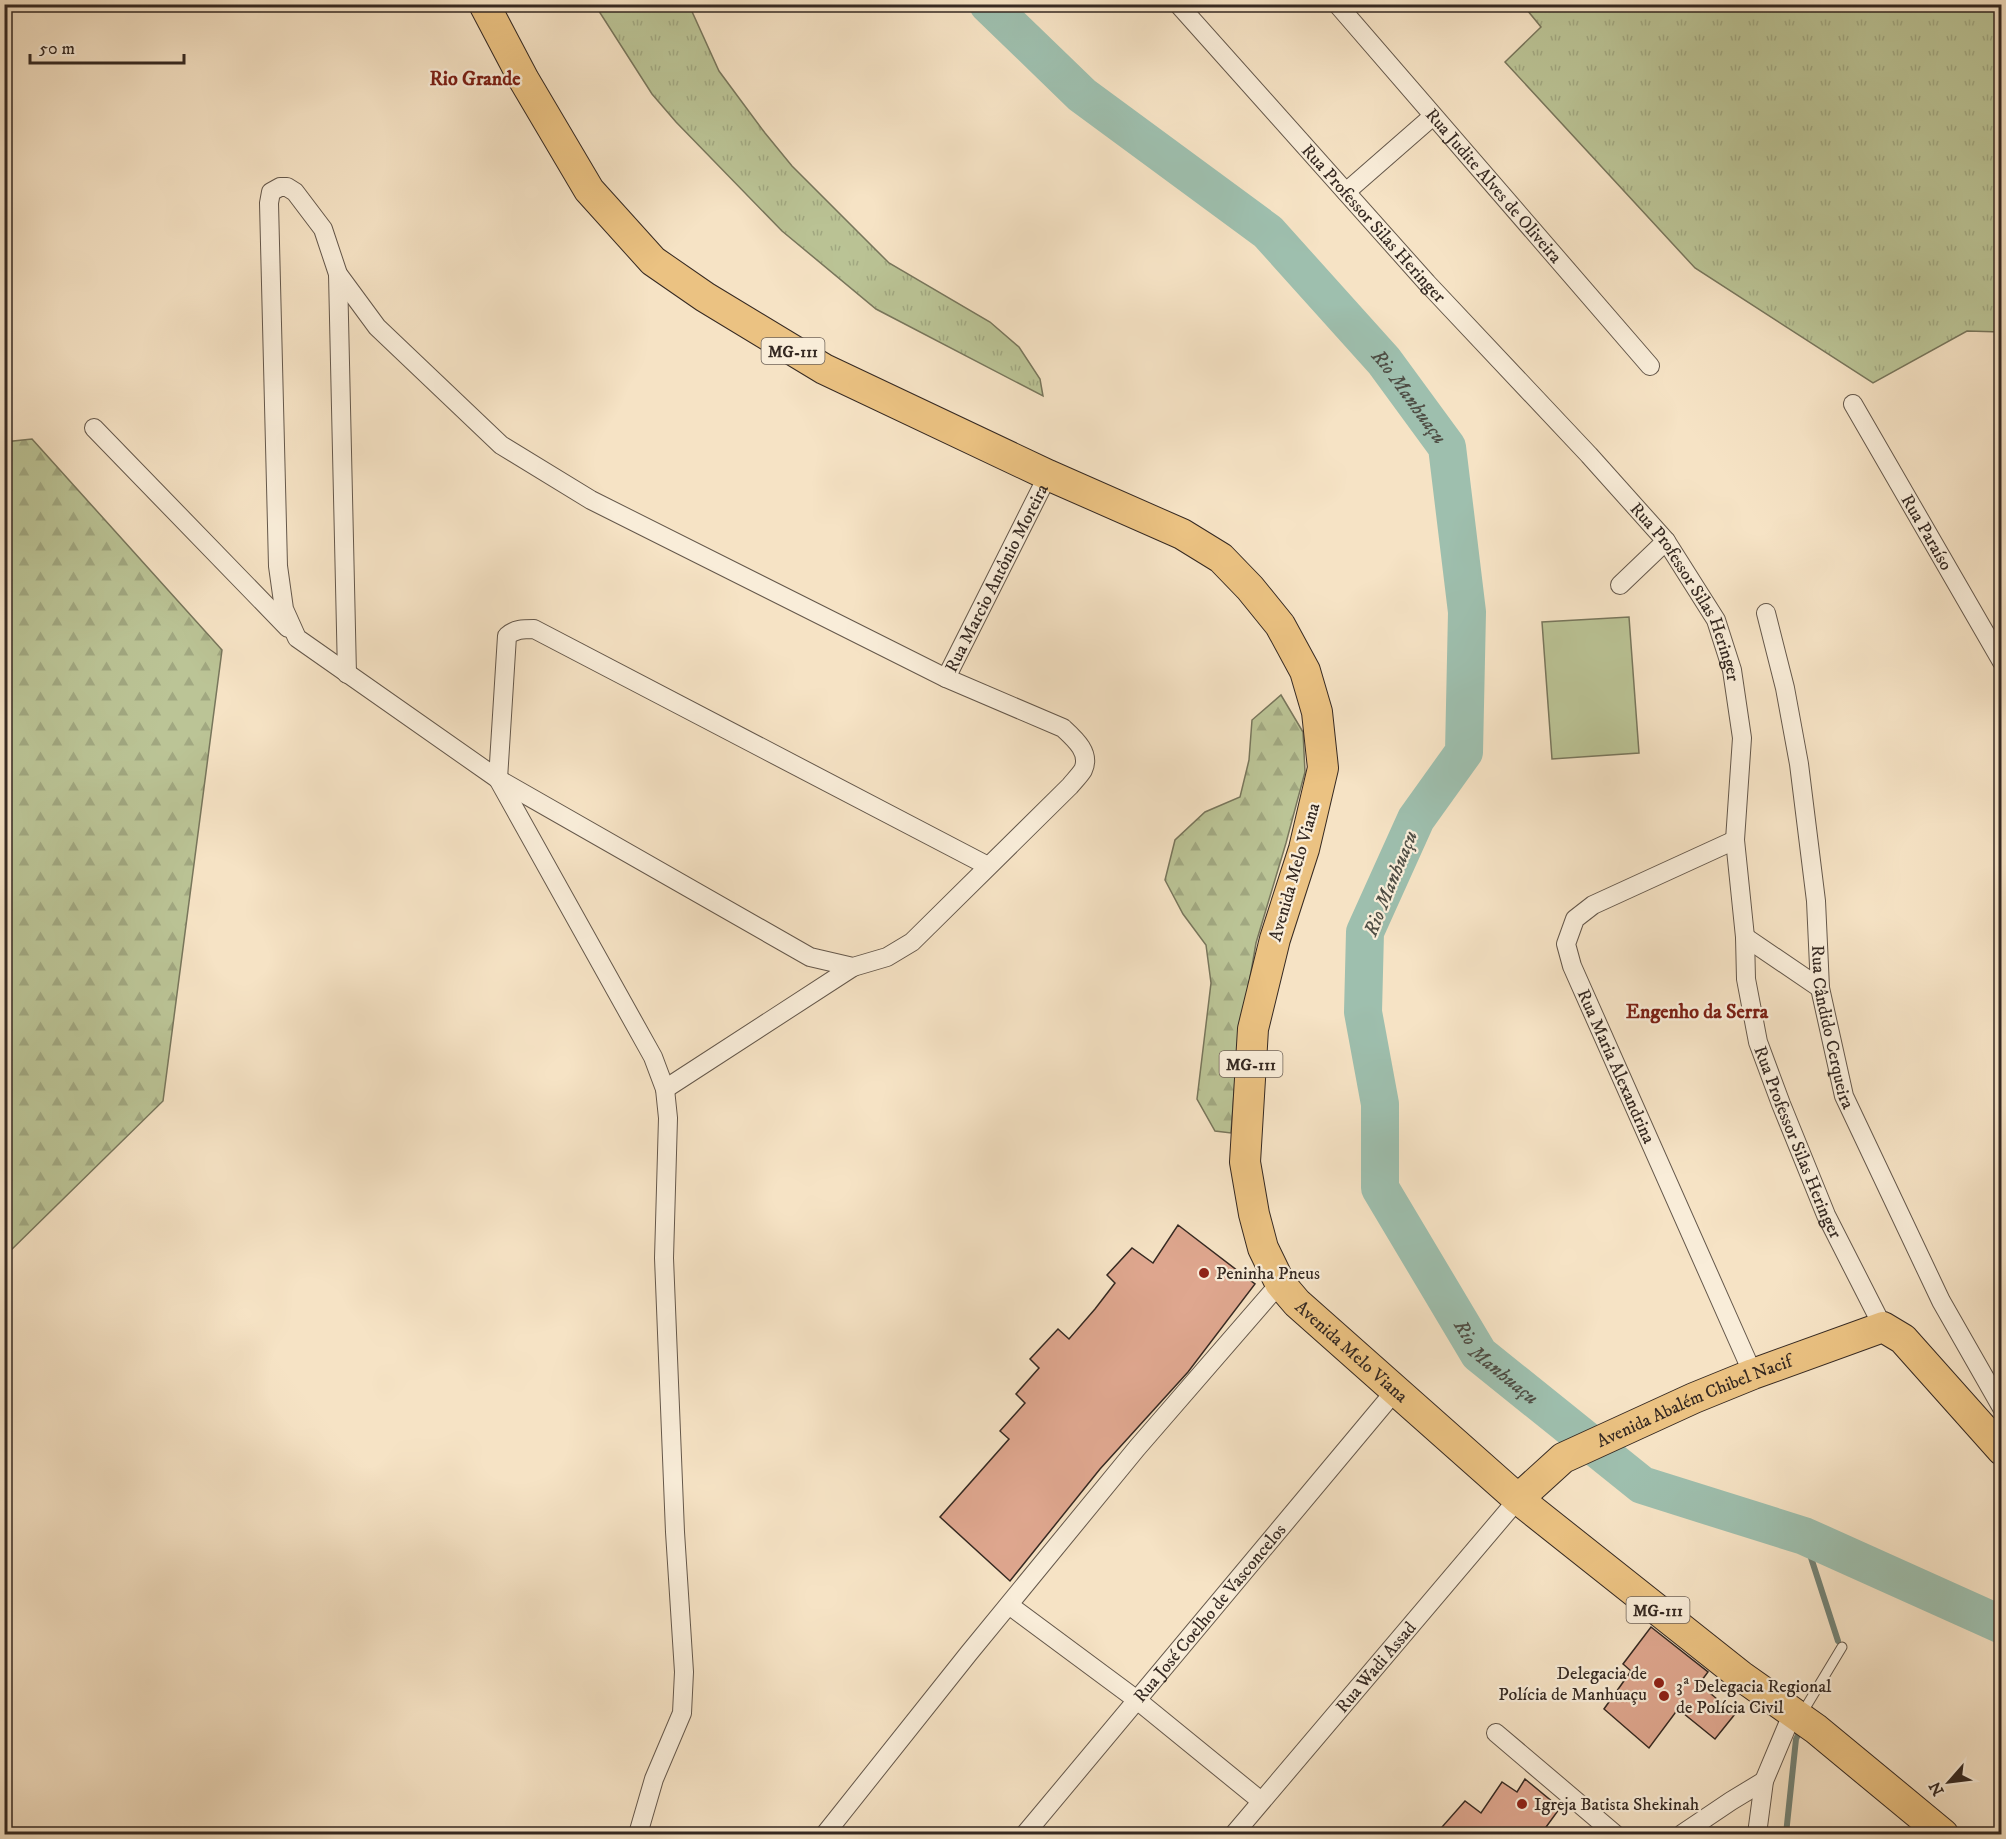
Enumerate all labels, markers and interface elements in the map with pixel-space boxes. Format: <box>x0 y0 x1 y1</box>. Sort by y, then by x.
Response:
scale bar <box>30 27 184 65</box>
text: 50 m <box>39 38 75 60</box>
district label: Rio Grande <box>429 67 521 92</box>
street label: Rua Judite Alves de Oliveira <box>1420 104 1566 268</box>
street label: Rua Professor Silas Heringer <box>1296 140 1450 308</box>
road number: MG-111 <box>762 338 824 364</box>
water label: Rio Manhuaçu <box>1365 344 1452 450</box>
street label: Rua Marcio Antônio Moreira <box>941 480 1054 676</box>
street label: Rua Paraíso <box>1896 491 1957 575</box>
street label: Rua Professor Silas Heringer <box>1625 498 1744 683</box>
street label: Avenida Melo Viana <box>1265 800 1325 944</box>
water label: Rio Manhuaçu <box>1359 827 1424 941</box>
street label: Rua Cândido Cerqueira <box>1806 944 1859 1113</box>
street label: Rua Maria Alexandrina <box>1572 986 1660 1148</box>
district label: Engenho da Serra <box>1626 1000 1769 1025</box>
street label: Rua Professor Silas Heringer <box>1748 1043 1846 1243</box>
road number: MG-111 <box>1220 1051 1282 1077</box>
place label: Peninha Pneus <box>1216 1263 1320 1285</box>
marker: Peninha Pneus <box>1197 1266 1211 1280</box>
street label: Avenida Melo Viana <box>1290 1296 1412 1408</box>
water label: Rio Manhuaçu <box>1447 1315 1543 1411</box>
street label: Avenida Abalém Chibel Nacif <box>1593 1350 1798 1453</box>
street label: Rua José Coelho de Vasconcelos <box>1129 1520 1291 1707</box>
road number: MG-111 <box>1626 1597 1690 1623</box>
street label: Rua Wadi Assad <box>1331 1617 1421 1718</box>
place label: Delegacia de Polícia de Manhuaçu <box>1498 1663 1647 1706</box>
marker: Delegacia de Polícia de Manhuaçu <box>1652 1676 1666 1690</box>
place label: 3ª Delegacia Regional de Polícia Civil <box>1676 1676 1832 1719</box>
marker: 3ª Delegacia Regional de Polícia Civil <box>1657 1689 1671 1703</box>
north arrow <box>1919 1752 1979 1812</box>
text: N <box>1925 1778 1949 1799</box>
place label: Igreja Batista Shekinah <box>1534 1794 1700 1816</box>
marker: Igreja Batista Shekinah <box>1515 1797 1529 1811</box>

